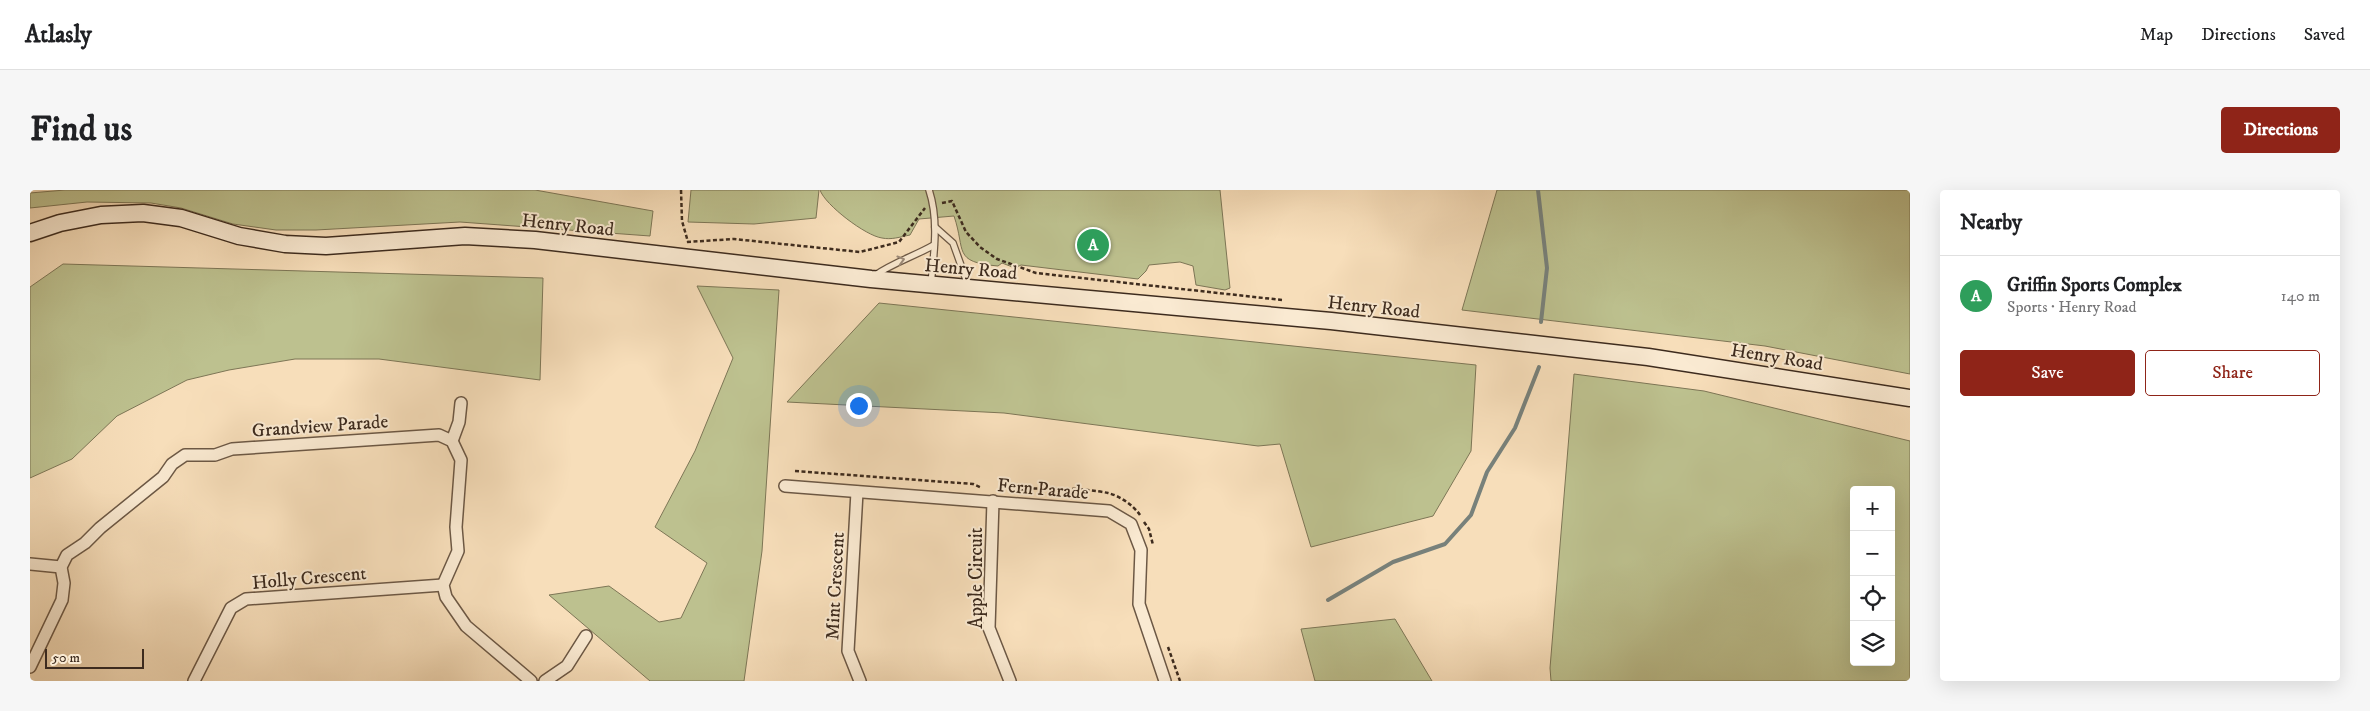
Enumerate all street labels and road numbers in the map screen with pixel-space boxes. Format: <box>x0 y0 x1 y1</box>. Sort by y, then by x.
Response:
street label: Henry Road <box>520 209 616 242</box>
street label: Henry Road <box>924 254 1019 285</box>
street label: Henry Road <box>1326 291 1422 324</box>
street label: Henry Road <box>1729 339 1825 376</box>
street label: Grandview Parade <box>251 410 389 443</box>
street label: Fern Parade <box>996 474 1090 505</box>
street label: Apple Circuit <box>965 527 988 629</box>
street label: Mint Crescent <box>821 532 850 641</box>
street label: Holly Crescent <box>251 562 367 595</box>

